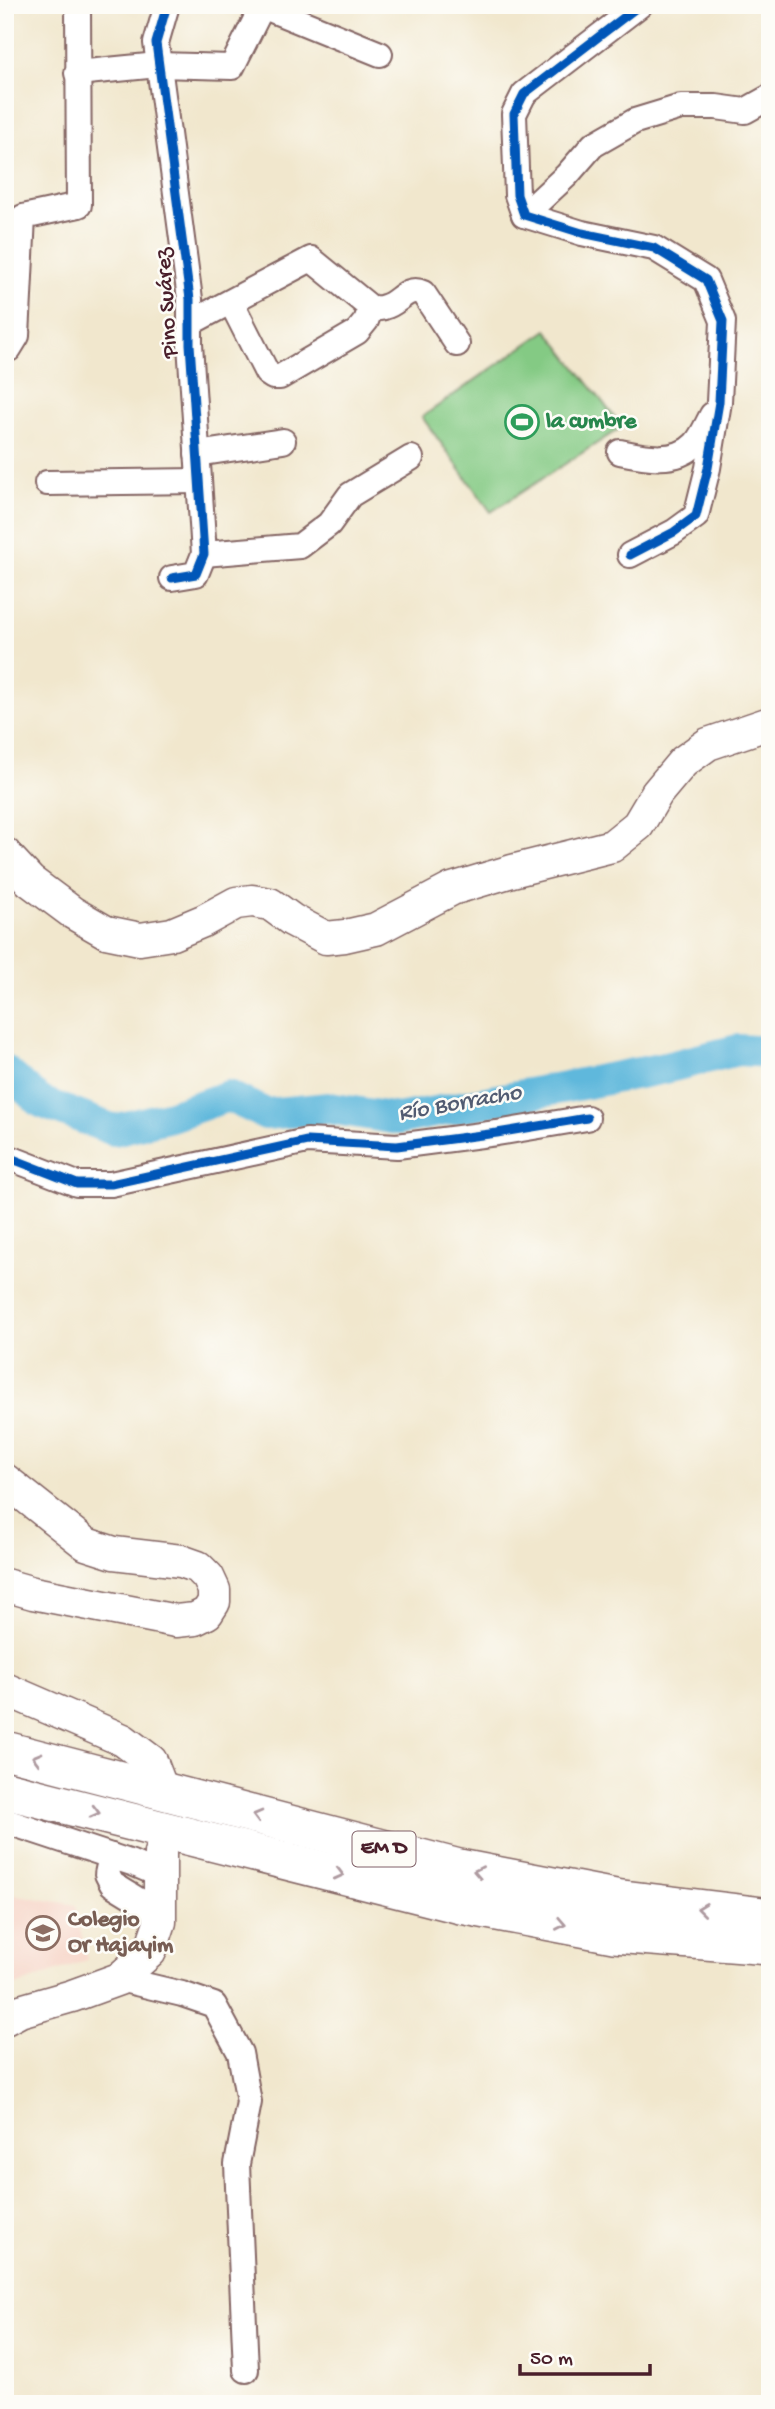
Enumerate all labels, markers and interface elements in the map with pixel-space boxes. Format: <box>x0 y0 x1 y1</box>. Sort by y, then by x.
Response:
street label: Pino Suárez <box>151 246 185 360</box>
sports icon: la cumbre <box>503 403 541 441</box>
place label: la cumbre <box>545 409 638 436</box>
water label: Río Borracho <box>396 1079 525 1129</box>
one-way arrow <box>31 1752 43 1766</box>
one-way arrow <box>89 1804 101 1818</box>
one-way arrow <box>251 1810 263 1824</box>
road number: EM D <box>352 1832 416 1867</box>
one-way arrow <box>472 1865 484 1880</box>
one-way arrow <box>333 1866 345 1880</box>
one-way arrow <box>696 1901 708 1916</box>
place label: Colegio Or Hajayim <box>68 1907 174 1960</box>
school or university icon: Colegio Or Hajayim <box>24 1914 62 1952</box>
one-way arrow <box>555 1916 567 1931</box>
scale bar <box>520 2332 649 2376</box>
text: 50 m <box>530 2348 573 2373</box>

